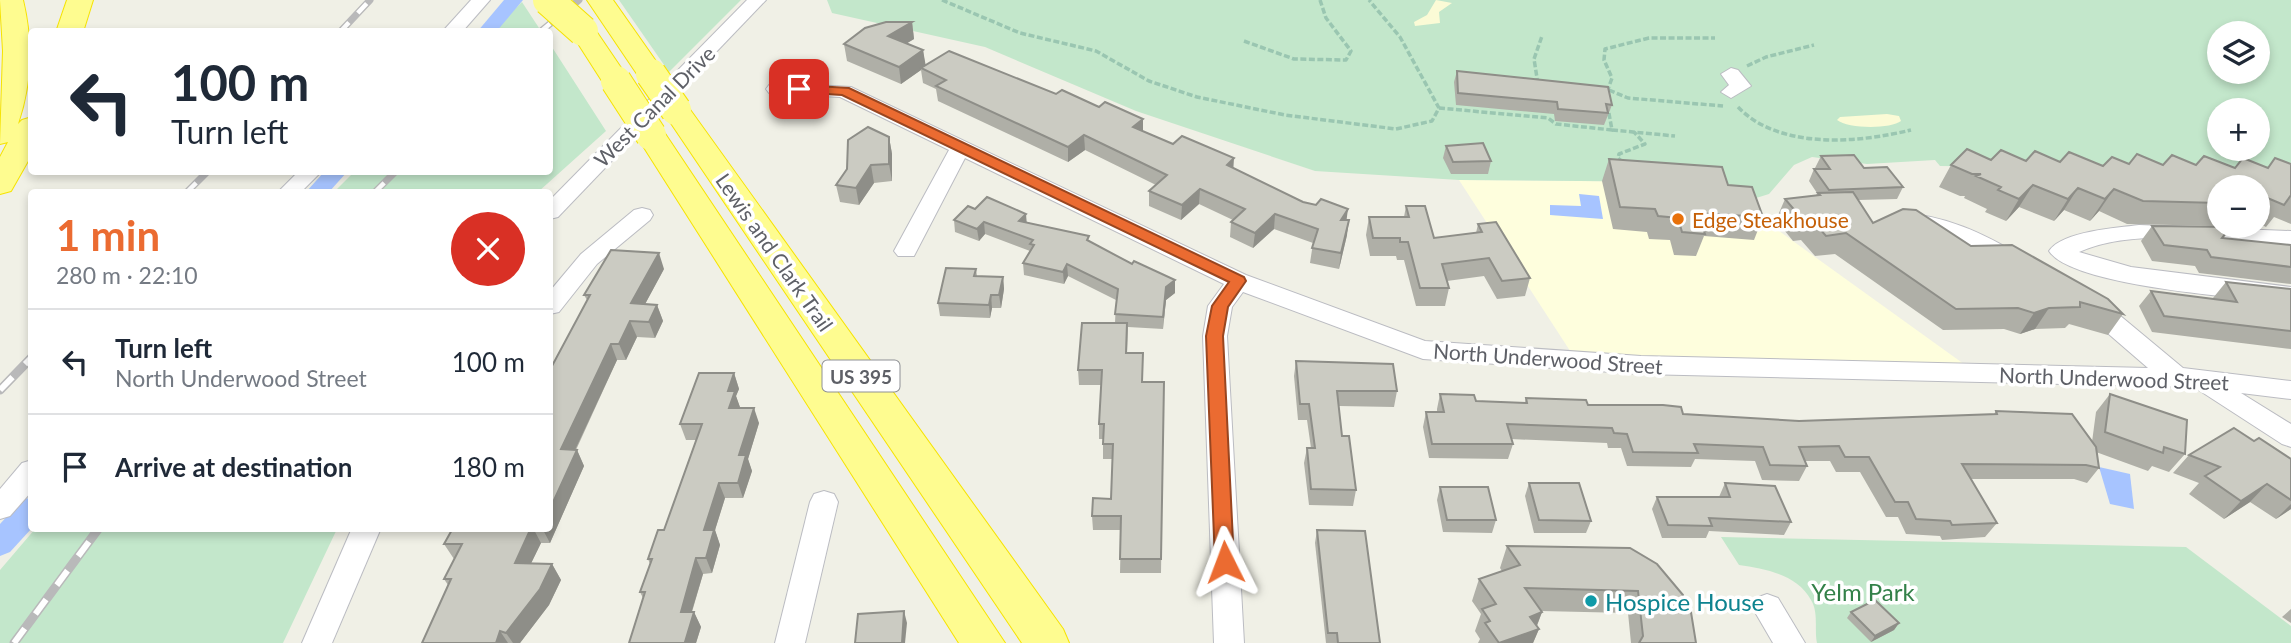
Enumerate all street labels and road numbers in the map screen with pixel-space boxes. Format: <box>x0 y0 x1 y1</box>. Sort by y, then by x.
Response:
street label: West Canal Drive <box>588 40 720 172</box>
street label: Lewis and Clark Trail <box>711 168 839 336</box>
street label: North Underwood Street <box>1432 338 1664 379</box>
road number: US 395 <box>822 360 900 392</box>
street label: North Underwood Street <box>1999 361 2230 395</box>

